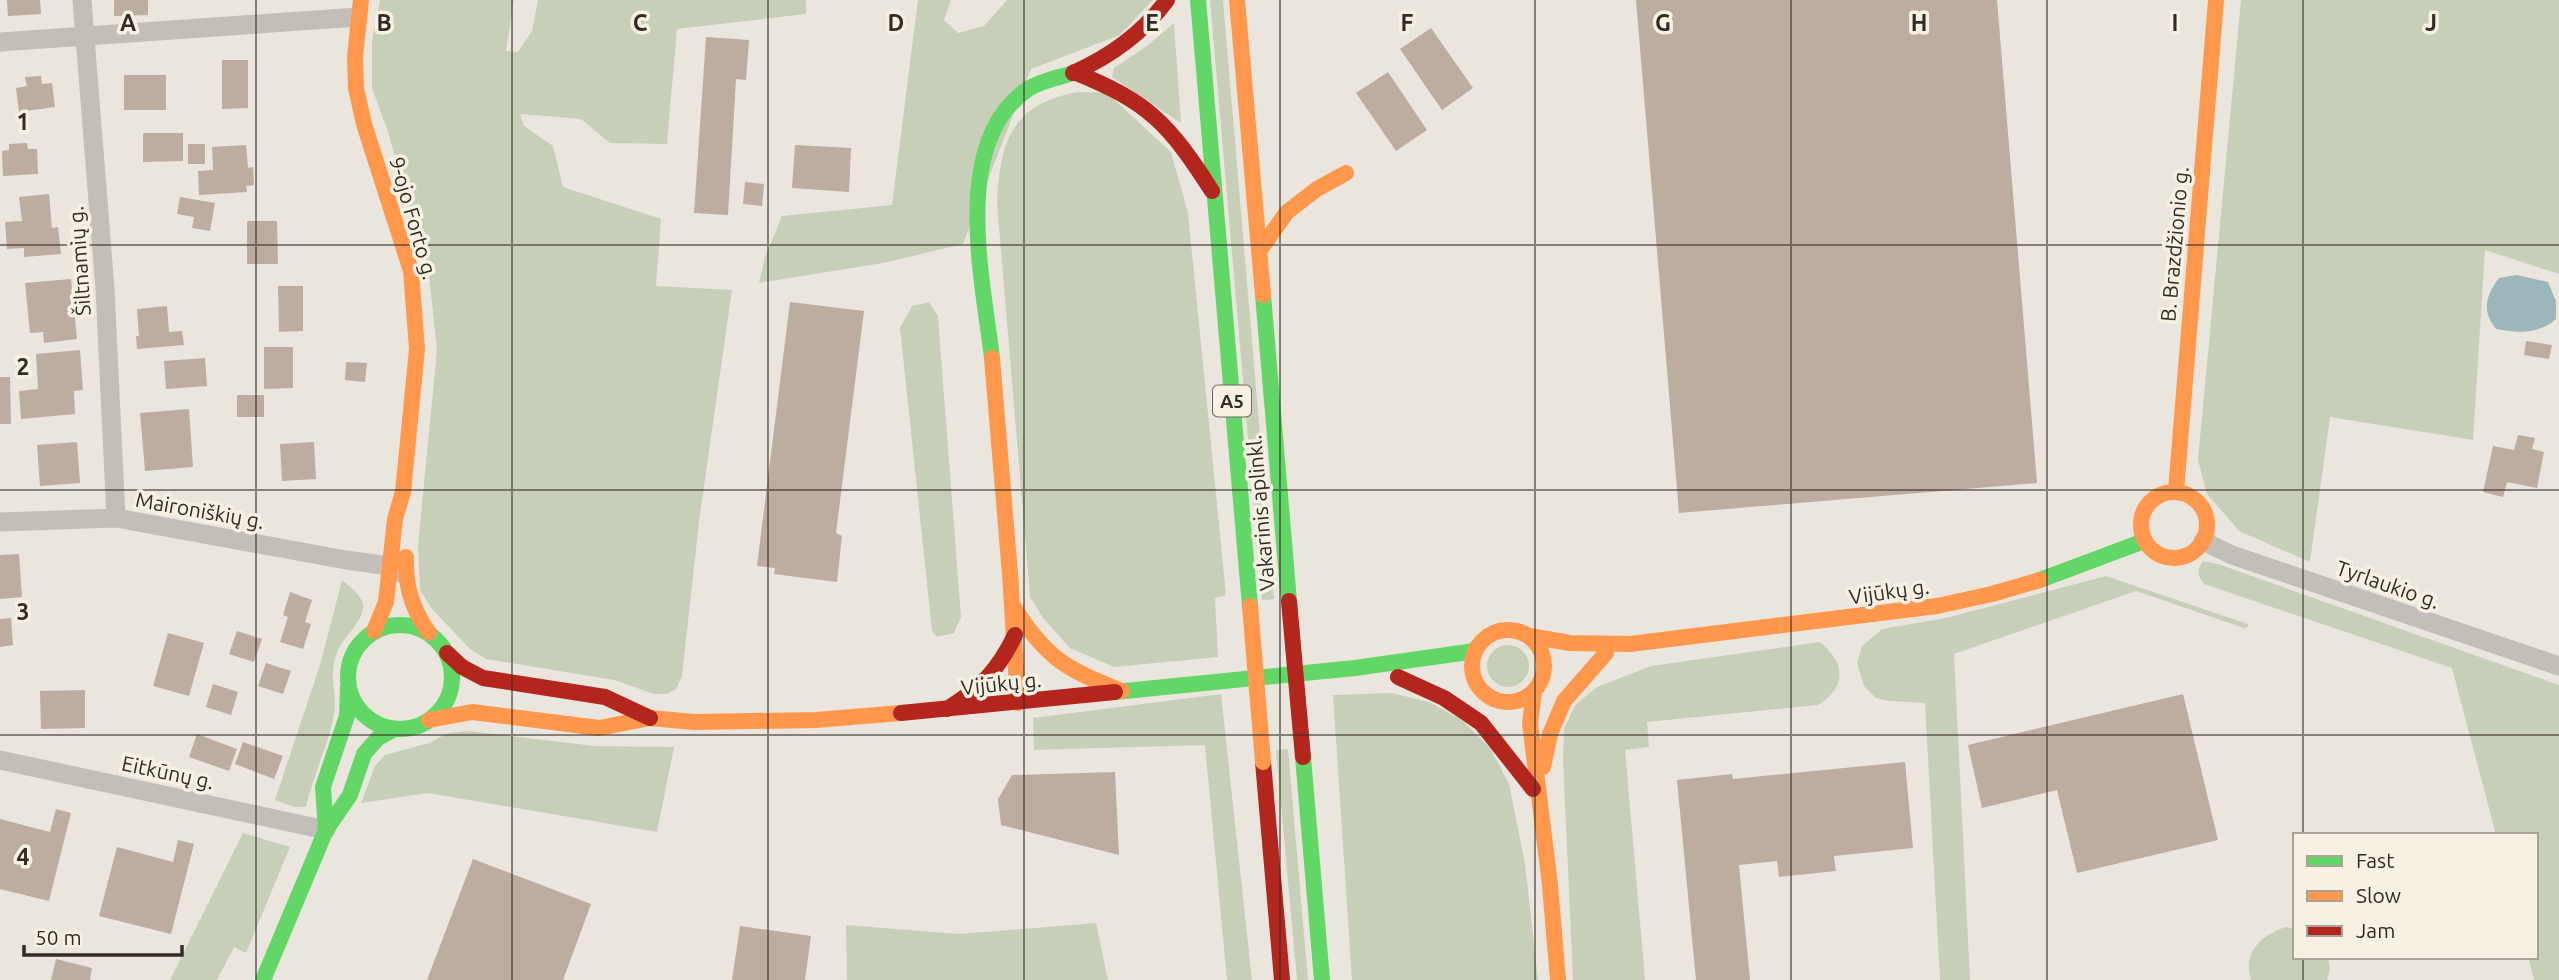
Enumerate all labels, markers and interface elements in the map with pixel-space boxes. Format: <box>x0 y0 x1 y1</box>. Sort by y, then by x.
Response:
text: A <box>120 10 136 35</box>
text: B <box>376 10 392 35</box>
text: C <box>633 10 648 35</box>
text: D <box>888 10 904 35</box>
text: E <box>1145 10 1159 35</box>
text: F <box>1401 10 1414 35</box>
text: G <box>1655 10 1671 35</box>
text: H <box>1911 10 1927 35</box>
text: I <box>2172 10 2178 35</box>
text: J <box>2425 10 2437 35</box>
text: 1 <box>17 109 29 134</box>
street label: 9-ojo Forto g. <box>385 154 443 282</box>
street label: B. Brazdžionio g. <box>2155 165 2193 323</box>
street label: Šiltnamių g. <box>63 205 95 317</box>
text: 2 <box>17 354 29 379</box>
road number: A5 <box>1213 386 1251 416</box>
street label: Vakarinis aplinkl. <box>1241 434 1279 592</box>
street label: Maironiškių g. <box>134 487 266 533</box>
street label: Tyrlaukio g. <box>2333 555 2443 613</box>
street label: Vijūkų g. <box>1847 573 1931 609</box>
text: 3 <box>17 599 29 624</box>
street label: Vijūkų g. <box>960 667 1042 699</box>
street label: Eitkūnų g. <box>120 751 216 793</box>
legend <box>2293 833 2538 959</box>
text: 4 <box>17 844 30 869</box>
text: Fast <box>2356 848 2394 872</box>
text: Slow <box>2356 883 2401 907</box>
scale bar <box>24 914 182 958</box>
text: Jam <box>2356 918 2395 942</box>
text: 50 m <box>35 925 82 949</box>

